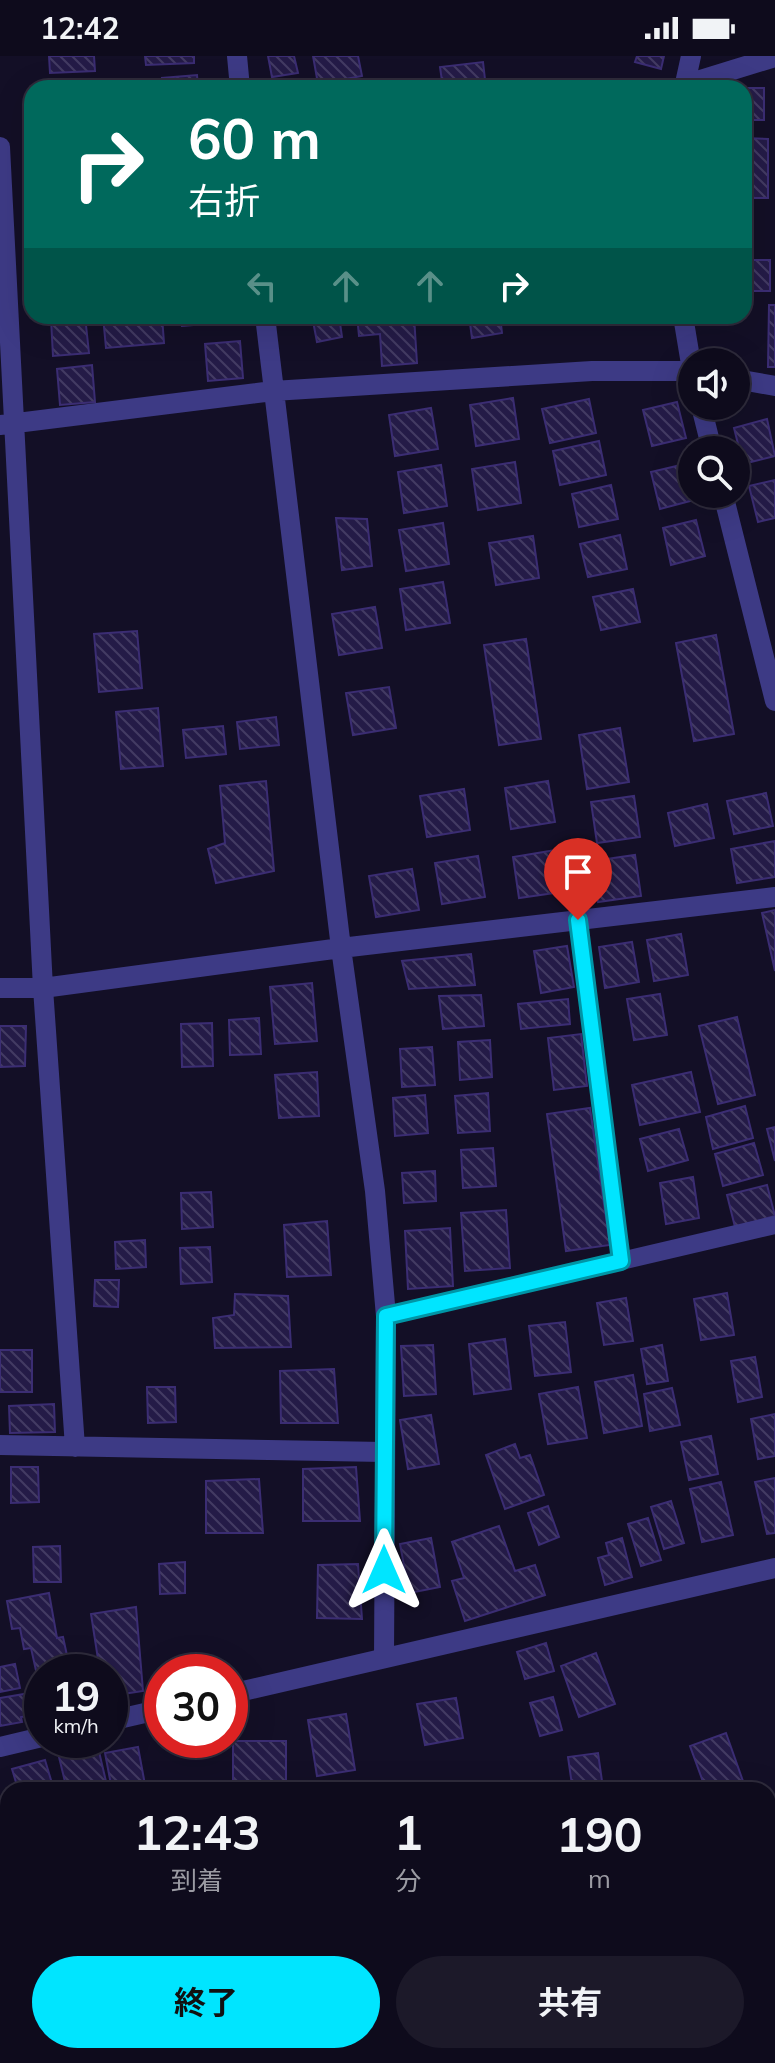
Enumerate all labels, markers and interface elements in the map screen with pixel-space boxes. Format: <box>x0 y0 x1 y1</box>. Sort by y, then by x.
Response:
text: 12:42 <box>40 9 119 47</box>
text: 60 m <box>188 103 321 173</box>
icon: right <box>56 112 160 216</box>
text: 右折 <box>188 178 260 223</box>
icon: left <box>240 264 284 308</box>
icon: ahead <box>324 264 368 308</box>
icon: ahead <box>408 264 452 308</box>
icon: right <box>492 264 536 308</box>
map controls <box>678 348 750 508</box>
button: sound <box>678 348 750 420</box>
button: search <box>678 436 750 508</box>
pin <box>544 838 612 920</box>
icon: arrive <box>556 850 600 894</box>
position arrow <box>342 1528 426 1612</box>
speed limit sign: 30 <box>144 1654 248 1758</box>
text: 19 <box>52 1671 100 1721</box>
text: km/h <box>53 1713 99 1738</box>
text: 12:43 <box>133 1802 261 1862</box>
text: 1 <box>394 1802 423 1862</box>
text: 190 <box>556 1804 643 1864</box>
text: m <box>588 1862 611 1895</box>
text: 到着 <box>171 1864 223 1897</box>
text: 分 <box>395 1864 421 1897</box>
button: 終了 <box>32 1956 380 2048</box>
button: 共有 <box>396 1956 744 2048</box>

